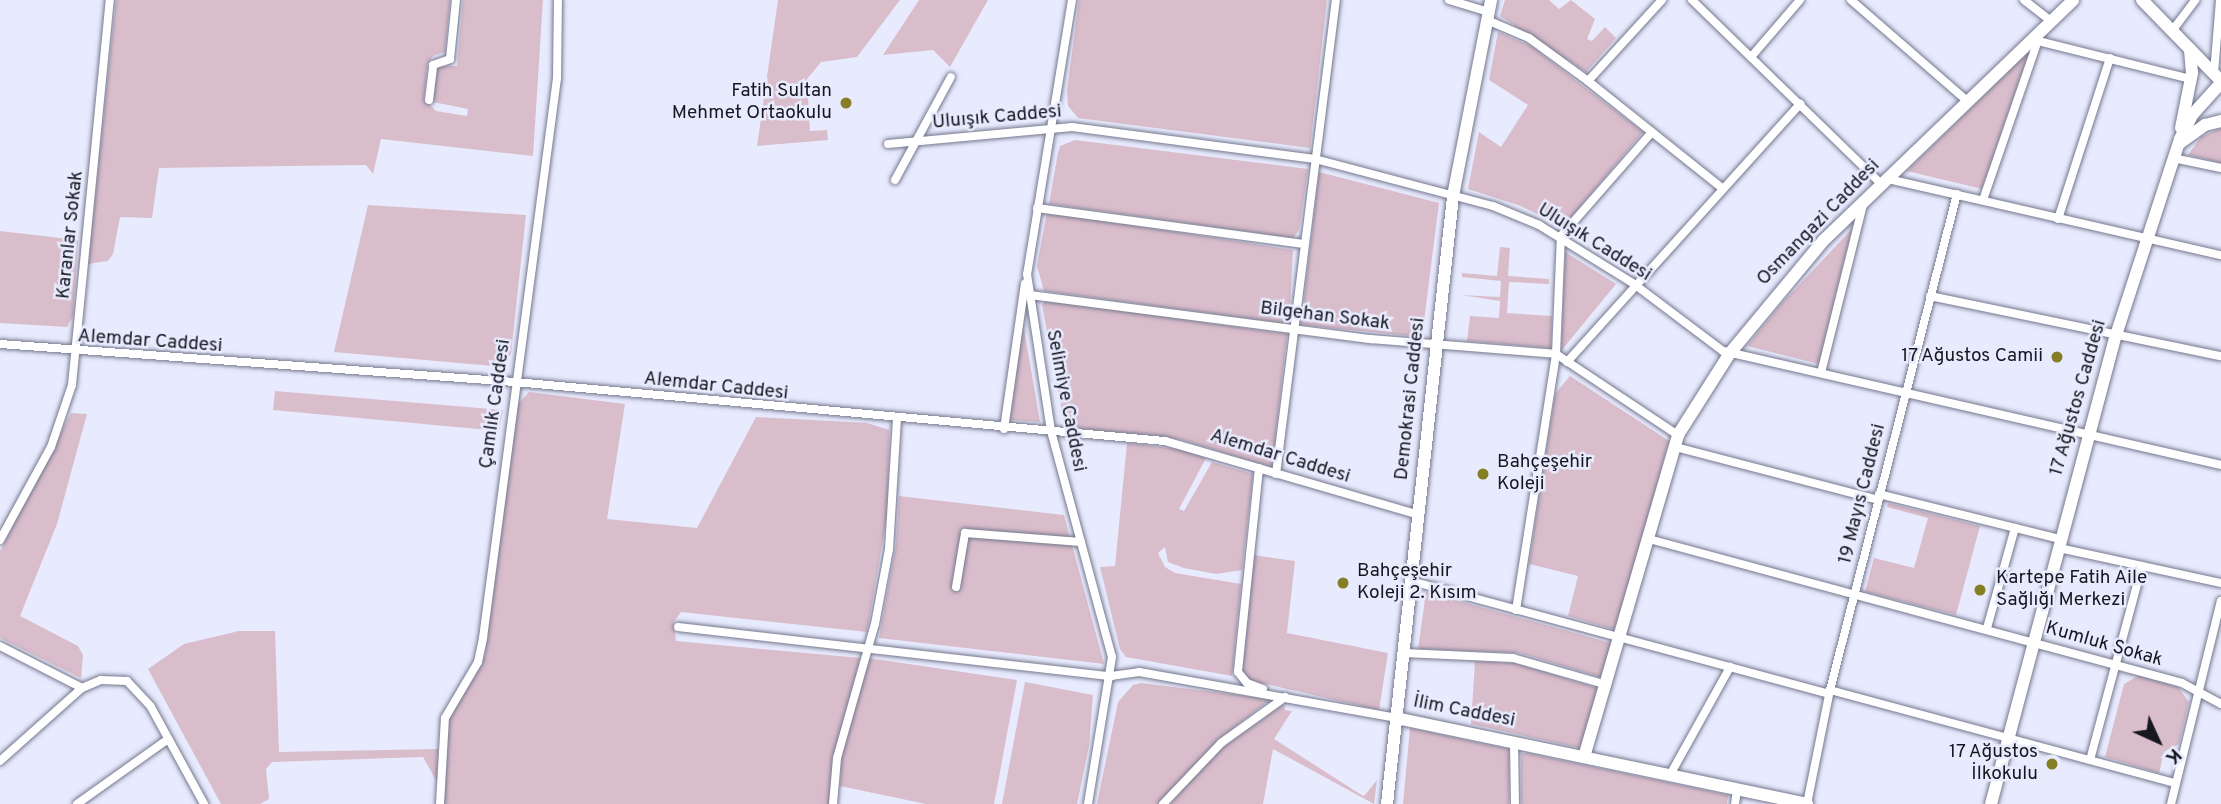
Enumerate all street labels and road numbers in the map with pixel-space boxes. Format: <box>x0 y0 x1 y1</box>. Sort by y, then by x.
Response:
street label: Uluışık Caddesi <box>931 101 1063 135</box>
street label: Osmangazi Caddesi <box>1753 155 1885 291</box>
street label: Karanlar Sokak <box>53 170 89 300</box>
street label: Uluışık Caddesi <box>1533 199 1655 287</box>
street label: Bilgehan Sokak <box>1259 298 1391 336</box>
street label: Demokrasi Caddesi <box>1391 317 1431 481</box>
street label: 17 Ağustos Caddesi <box>2046 317 2112 479</box>
street label: Alemdar Caddesi <box>77 326 223 358</box>
street label: Selimiye Caddesi <box>1040 328 1090 474</box>
street label: Çamlık Caddesi <box>476 338 516 470</box>
street label: Alemdar Caddesi <box>643 368 789 406</box>
street label: 19 Mayıs Caddesi <box>1835 422 1891 566</box>
street label: Alemdar Caddesi <box>1207 425 1353 489</box>
street label: Kumluk Sokak <box>2043 617 2165 673</box>
street label: İlim Caddesi <box>1411 691 1517 733</box>

